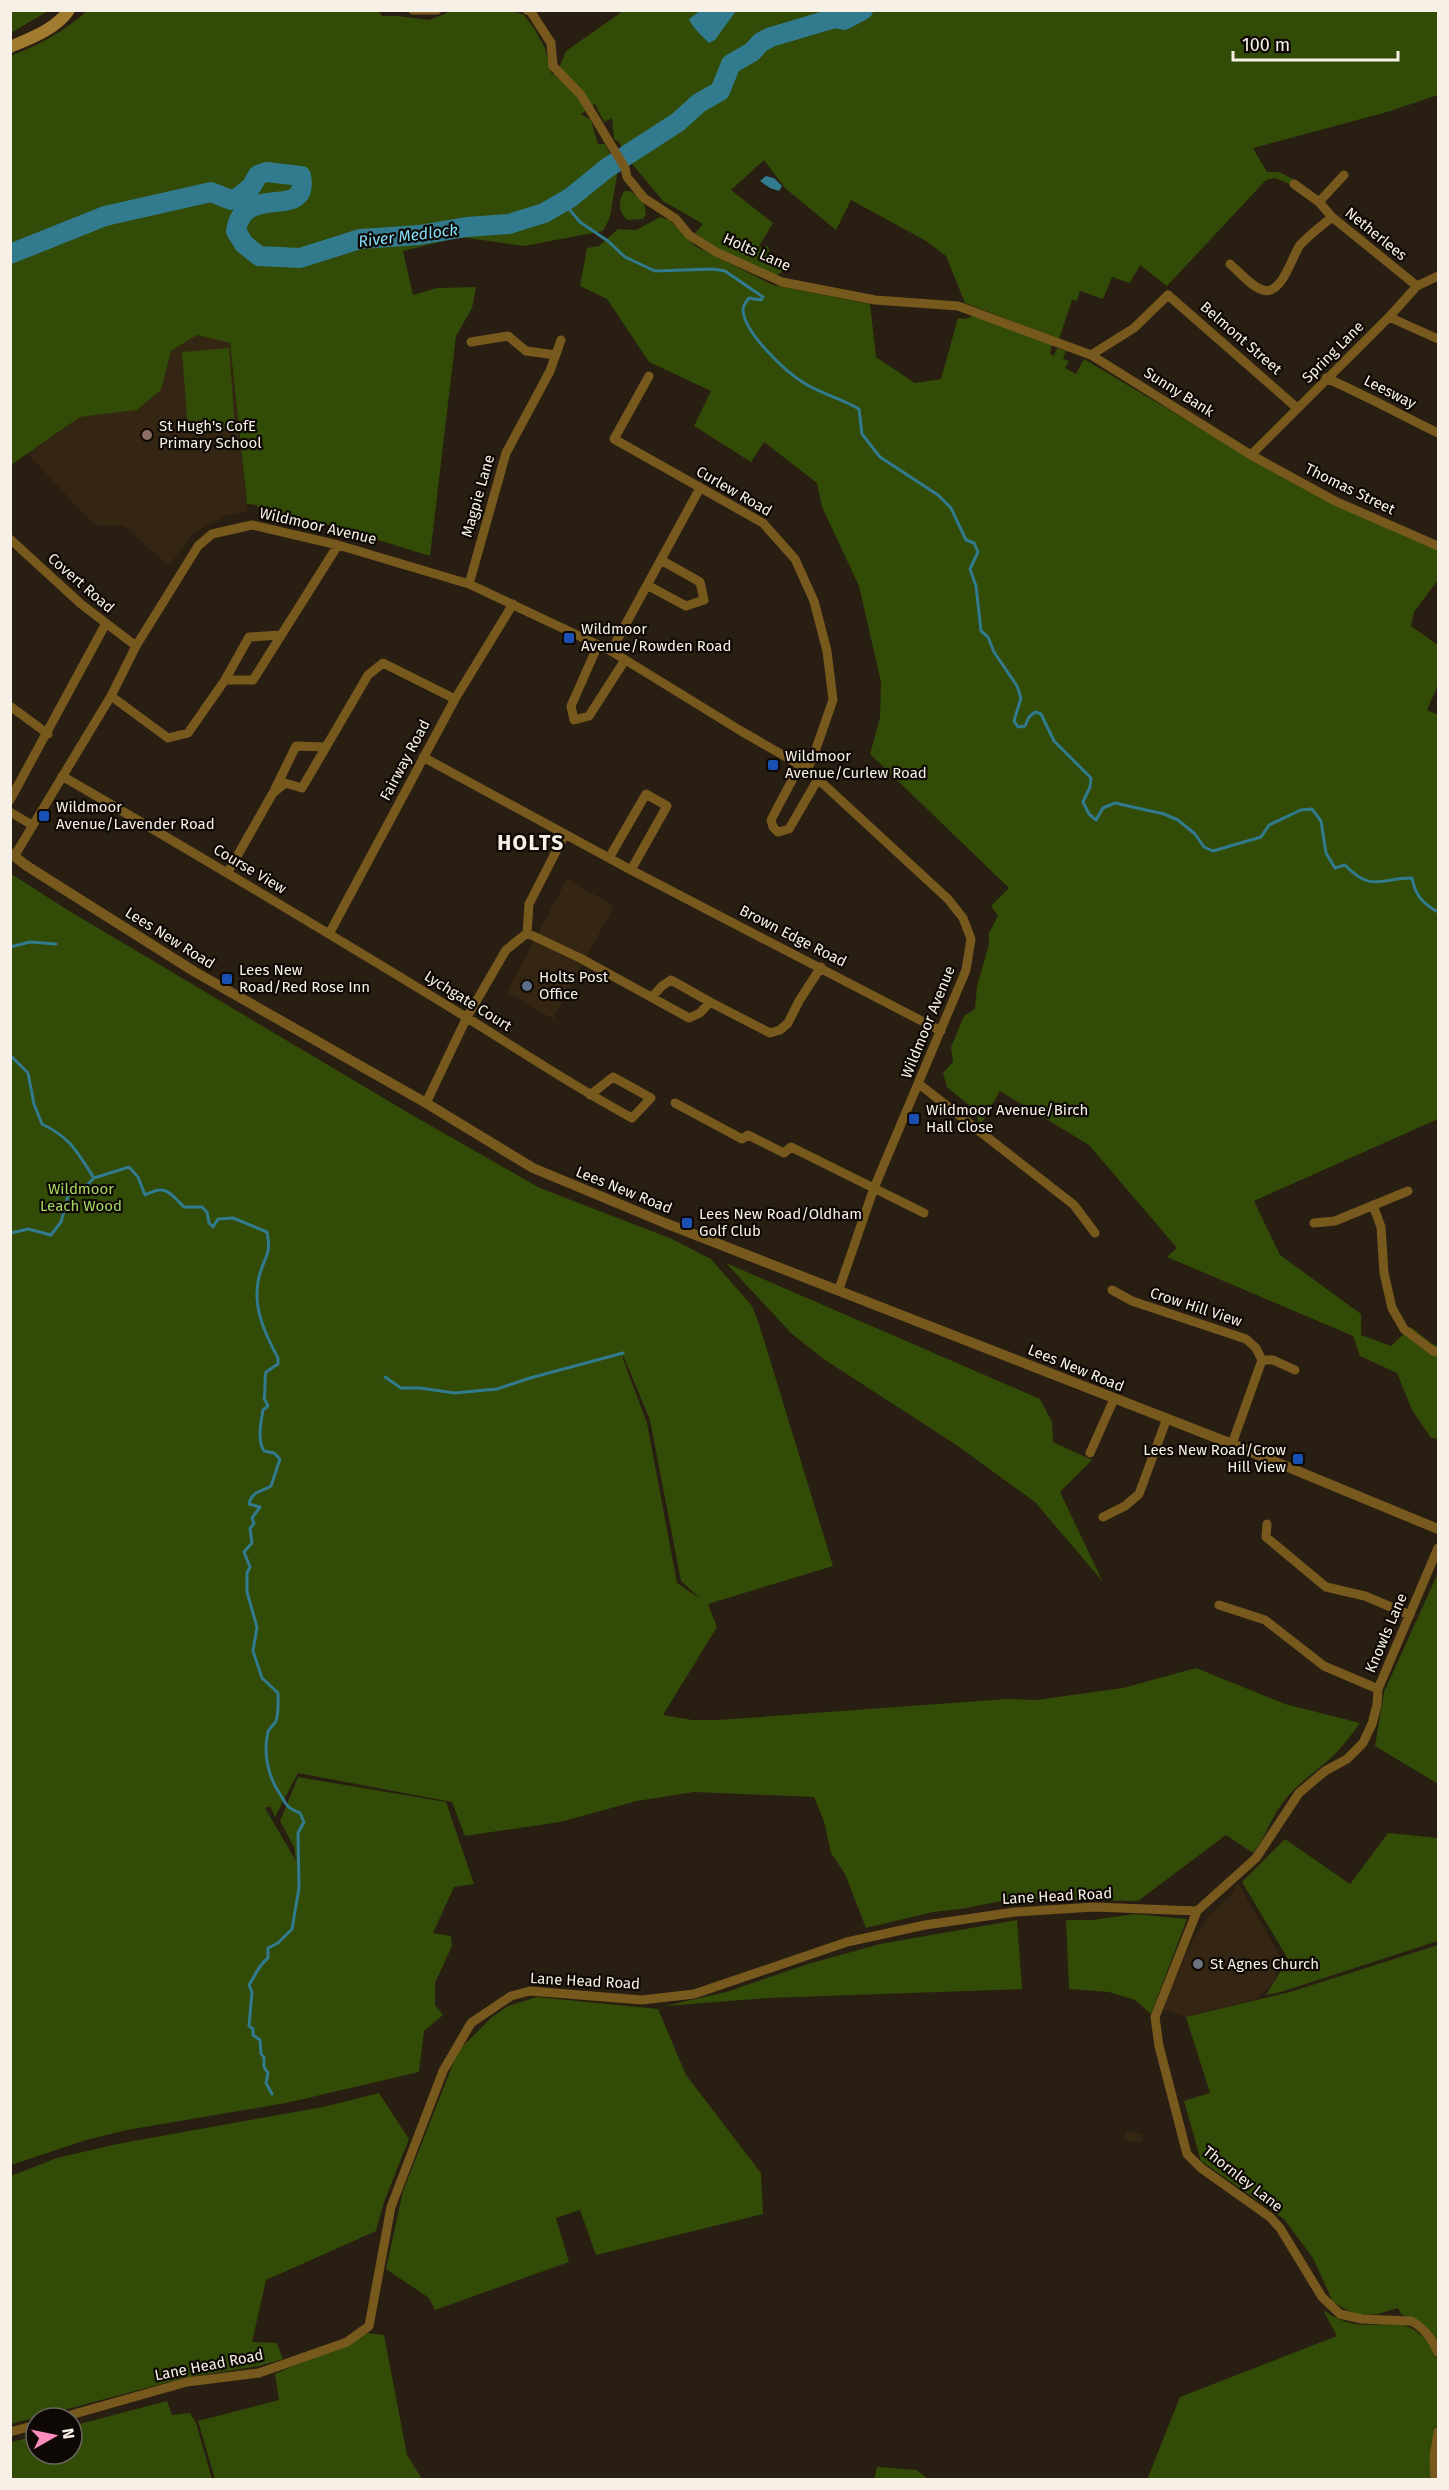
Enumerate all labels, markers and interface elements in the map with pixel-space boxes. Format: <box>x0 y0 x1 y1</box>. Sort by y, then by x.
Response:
scale bar <box>1233 24 1398 62</box>
text: 100 m <box>1242 34 1290 56</box>
street label: Netherlees <box>1341 204 1411 264</box>
water label: River Medlock <box>357 220 459 251</box>
street label: Holts Lane <box>720 229 794 275</box>
street label: Belmont Street <box>1197 298 1286 379</box>
street label: Spring Lane <box>1298 317 1368 387</box>
street label: Sunny Bank <box>1141 363 1218 421</box>
street label: Leesway <box>1361 371 1420 413</box>
place label: St Hugh's CofE Primary School <box>159 417 262 452</box>
marker: St Hugh's CofE Primary School <box>140 428 154 442</box>
street label: Magpie Lane <box>458 453 498 539</box>
street label: Thomas Street <box>1302 459 1398 519</box>
street label: Curlew Road <box>693 462 775 520</box>
street label: Wildmoor Avenue <box>258 504 378 548</box>
street label: Covert Road <box>44 549 118 617</box>
place label: Wildmoor Avenue/Rowden Road <box>581 620 731 655</box>
marker: Wildmoor Avenue/Rowden Road <box>562 631 576 645</box>
street label: Fairway Road <box>376 716 434 804</box>
place label: Wildmoor Avenue/Curlew Road <box>785 747 927 782</box>
marker: Wildmoor Avenue/Curlew Road <box>766 758 780 772</box>
place label: Wildmoor Avenue/Lavender Road <box>56 798 215 833</box>
marker: Wildmoor Avenue/Lavender Road <box>37 809 51 823</box>
district label: HOLTS <box>497 830 565 856</box>
street label: Course View <box>210 840 290 898</box>
street label: Brown Edge Road <box>736 901 850 971</box>
street label: Lees New Road <box>122 903 218 973</box>
place label: Lees New Road/Red Rose Inn <box>239 961 370 996</box>
street label: Wildmoor Avenue <box>897 963 959 1081</box>
street label: Lychgate Court <box>421 967 515 1035</box>
place label: Holts Post Office <box>539 968 609 1003</box>
marker: Lees New Road/Red Rose Inn <box>220 972 234 986</box>
marker: Holts Post Office <box>520 979 534 993</box>
place label: Wildmoor Avenue/Birch Hall Close <box>926 1101 1088 1136</box>
marker: Wildmoor Avenue/Birch Hall Close <box>907 1112 921 1126</box>
street label: Lees New Road <box>573 1163 675 1217</box>
park label: Wildmoor Leach Wood <box>40 1180 122 1215</box>
place label: Lees New Road/Oldham Golf Club <box>699 1205 862 1240</box>
marker: Lees New Road/Oldham Golf Club <box>680 1216 694 1230</box>
street label: Crow Hill View <box>1148 1284 1245 1330</box>
street label: Lees New Road <box>1025 1341 1127 1395</box>
place label: Lees New Road/Crow Hill View <box>1143 1441 1286 1476</box>
marker: Lees New Road/Crow Hill View <box>1291 1452 1305 1466</box>
street label: Knowls Lane <box>1361 1590 1411 1676</box>
street label: Lane Head Road <box>1001 1884 1113 1908</box>
place label: St Agnes Church <box>1210 1955 1319 1973</box>
marker: St Agnes Church <box>1191 1957 1205 1971</box>
street label: Lane Head Road <box>529 1969 641 1993</box>
street label: Thornley Lane <box>1200 2142 1286 2216</box>
street label: Lane Head Road <box>153 2346 265 2384</box>
north arrow <box>24 2406 84 2466</box>
text: N <box>58 2427 79 2440</box>

